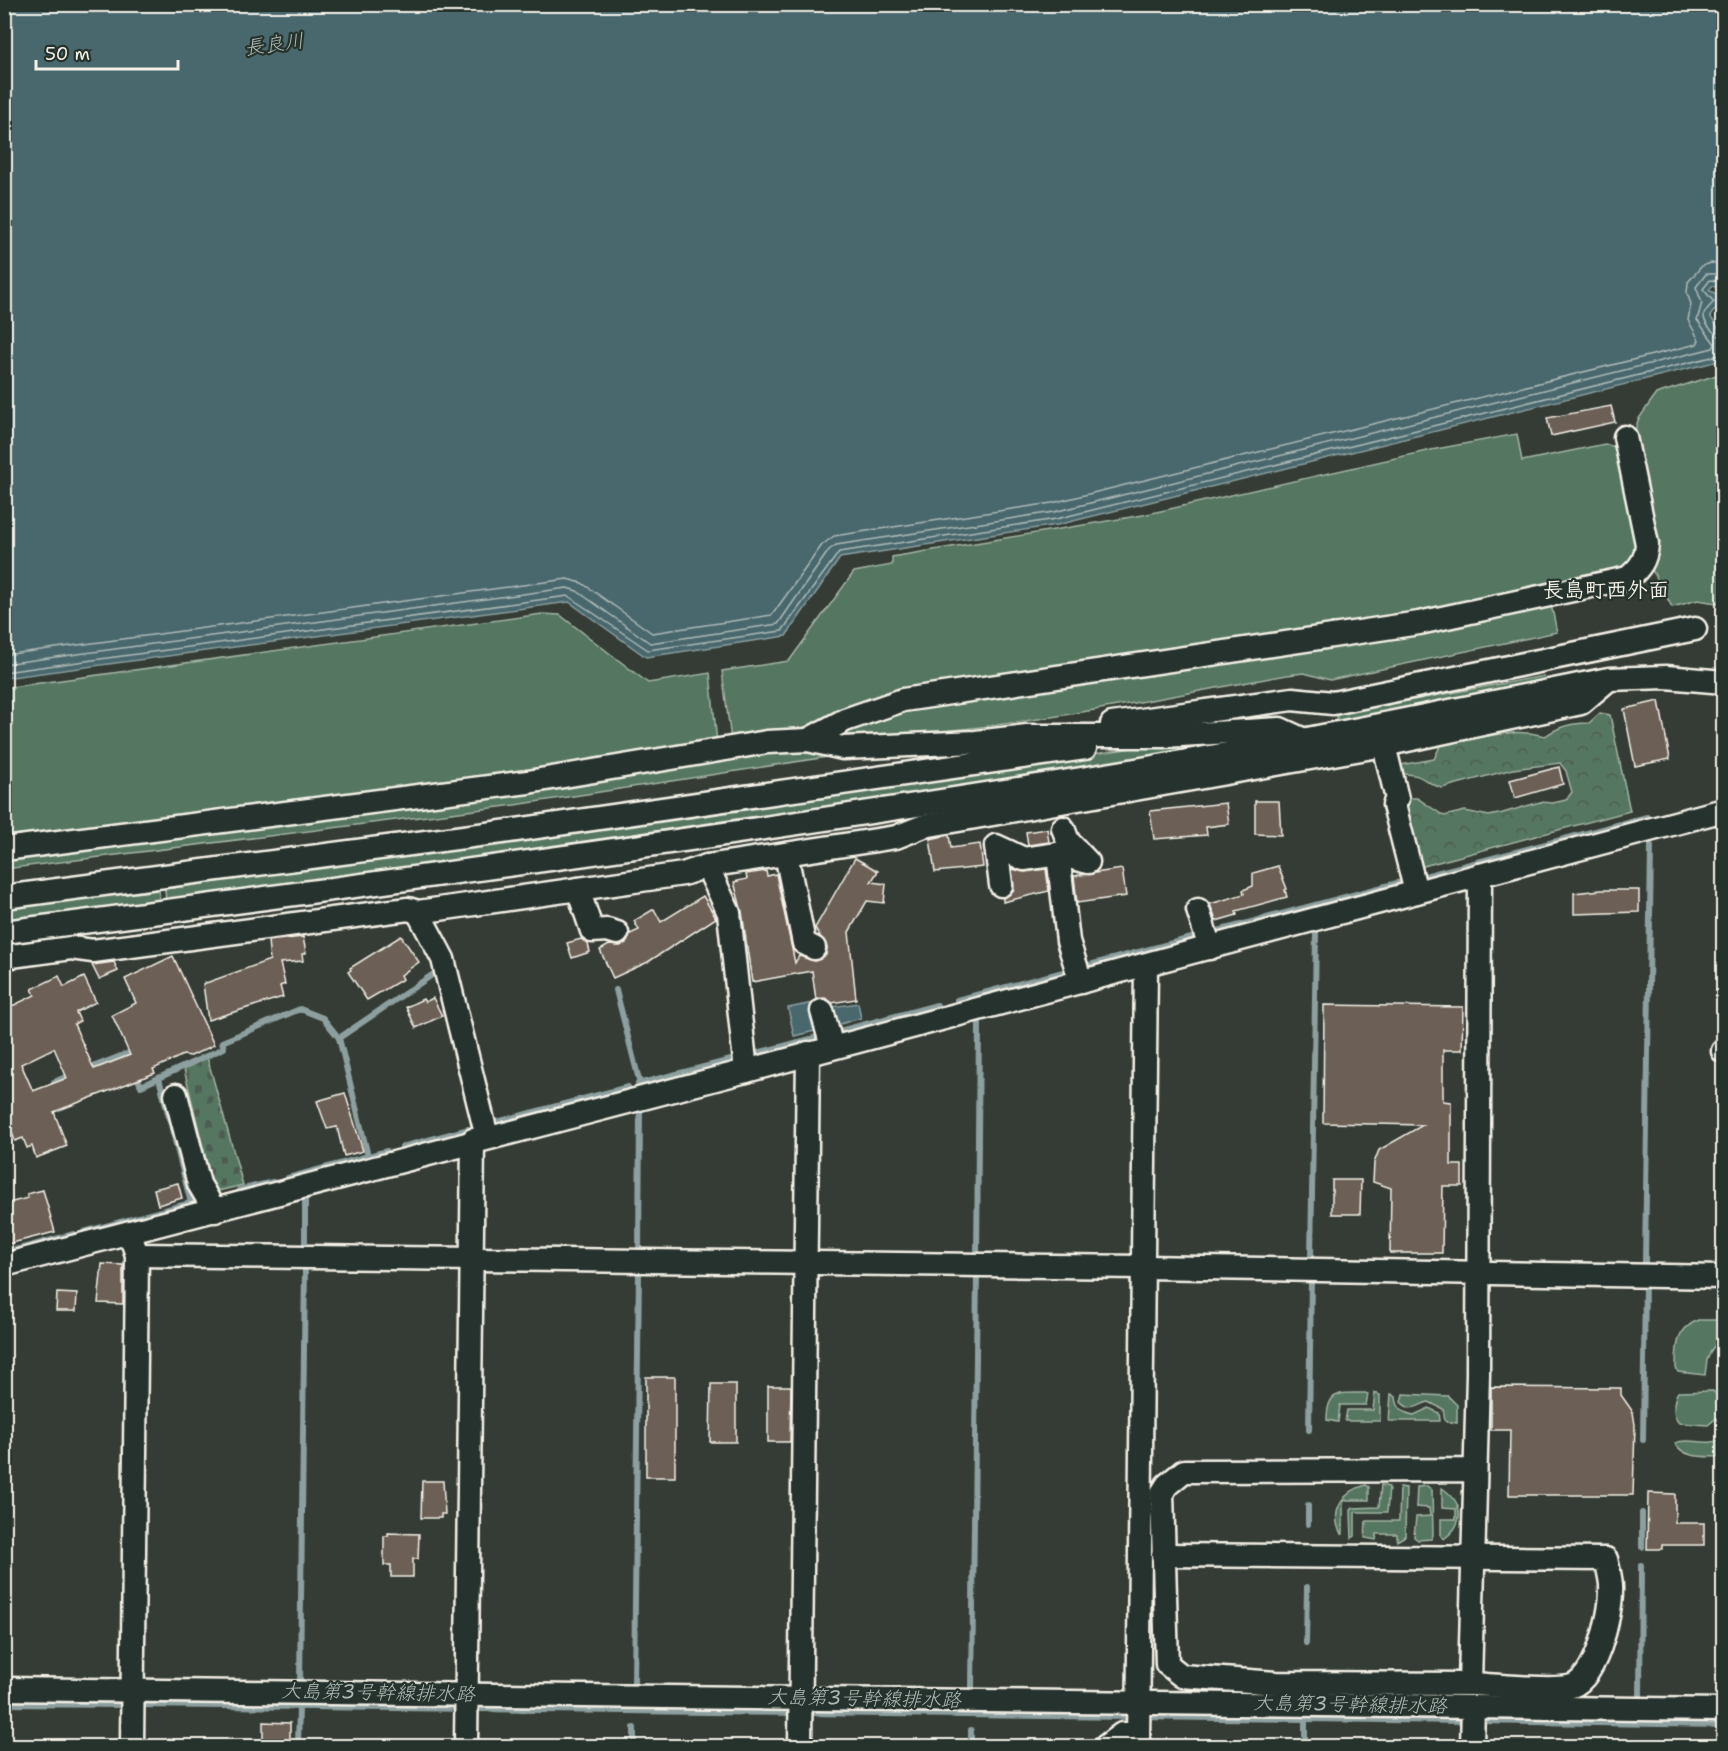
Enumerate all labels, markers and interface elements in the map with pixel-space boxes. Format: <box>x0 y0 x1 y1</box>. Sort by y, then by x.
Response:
water label: 長良川 <box>242 27 306 61</box>
scale bar <box>36 33 178 71</box>
text: 50 m <box>45 42 90 66</box>
district label: 長島町西外面 <box>1543 576 1669 604</box>
water label: 大島第3号幹線排水路 <box>281 1677 476 1707</box>
water label: 大島第3号幹線排水路 <box>767 1683 962 1713</box>
water label: 大島第3号幹線排水路 <box>1253 1689 1448 1719</box>

